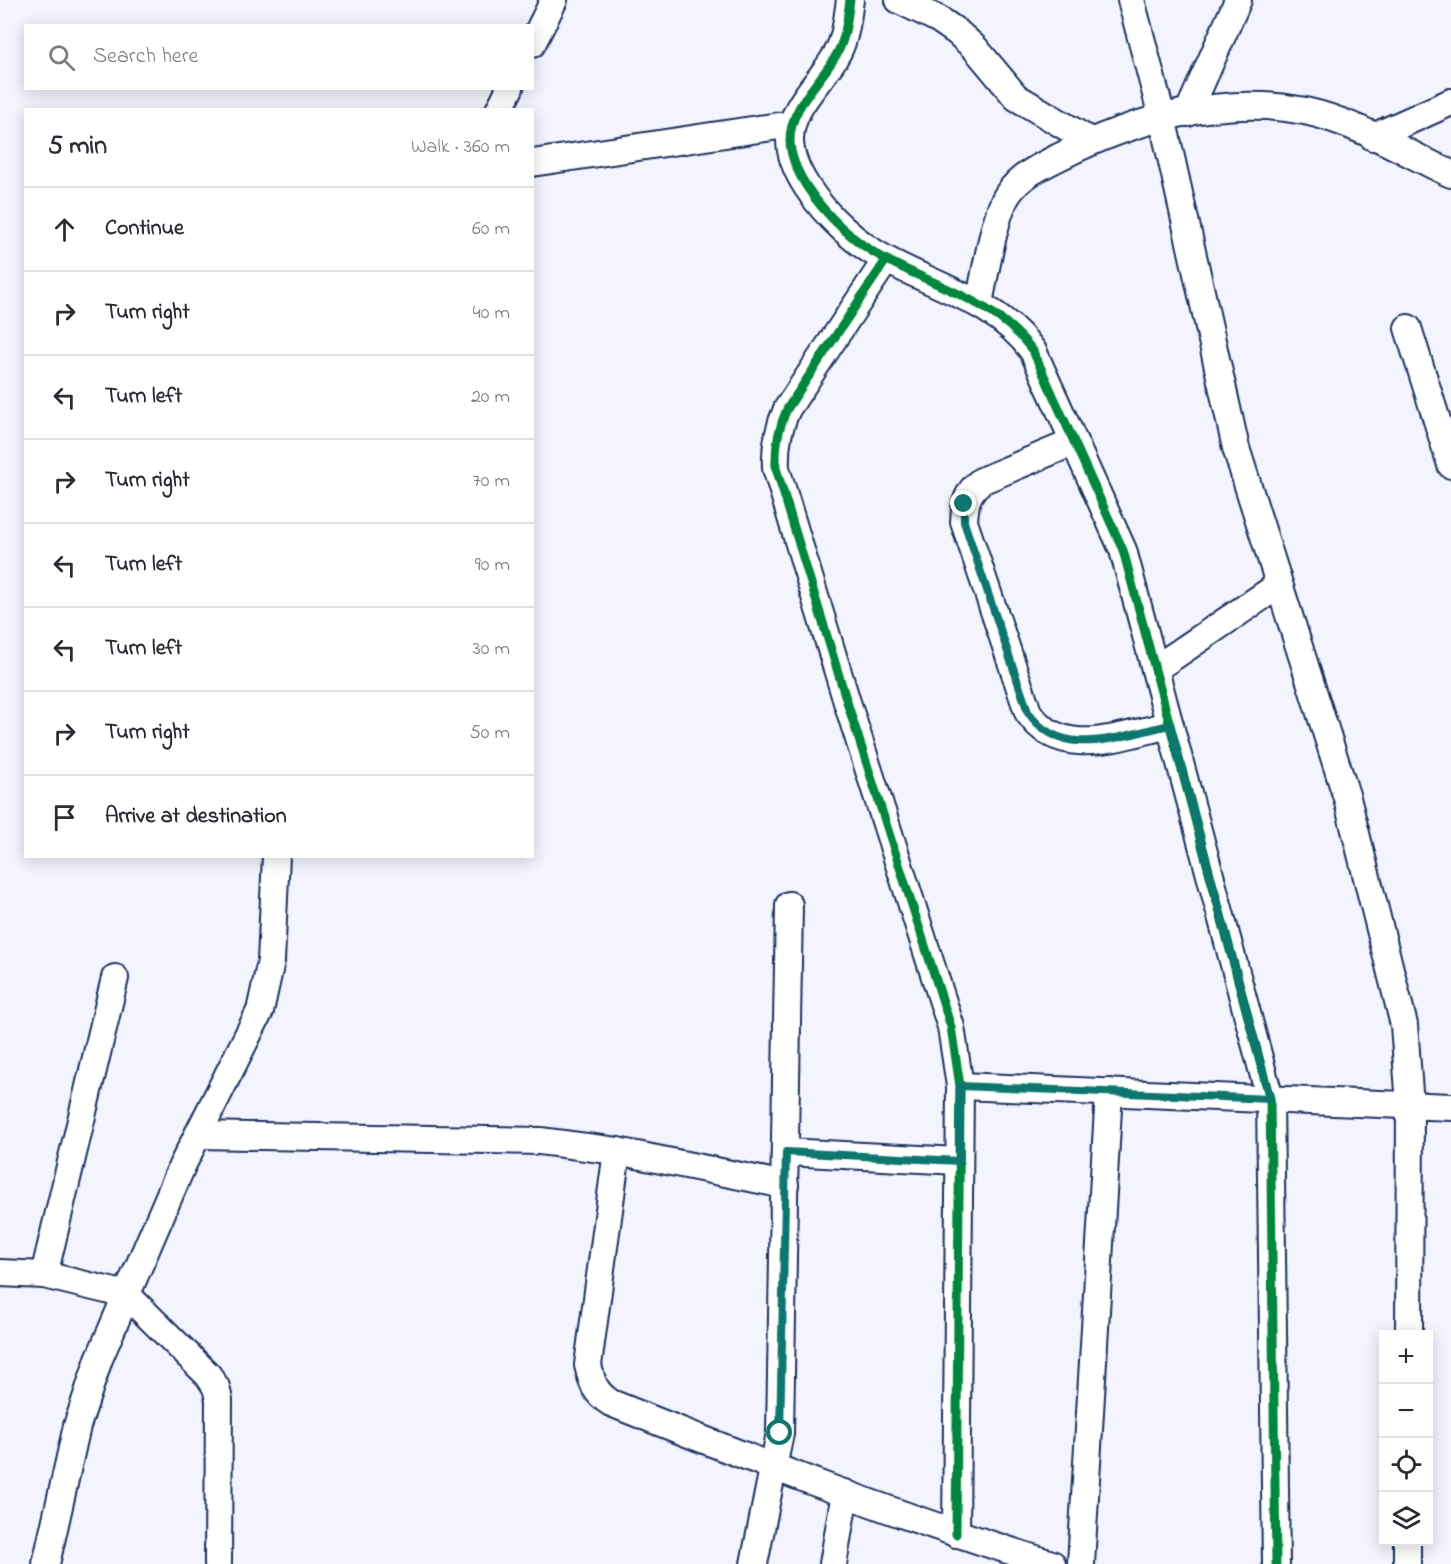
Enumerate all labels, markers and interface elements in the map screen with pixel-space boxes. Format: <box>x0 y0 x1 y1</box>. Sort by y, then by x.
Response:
search box <box>24 24 534 90</box>
icon: search <box>45 41 78 74</box>
text: Search here <box>93 41 198 73</box>
text: 5 min <box>48 128 107 166</box>
text: Walk · 360 m <box>411 133 510 162</box>
icon: ahead <box>48 213 81 246</box>
text: Continue <box>105 213 184 245</box>
text: 60 m <box>472 215 510 244</box>
icon: right <box>48 297 81 330</box>
text: Turn right <box>105 297 190 329</box>
text: 40 m <box>473 299 510 328</box>
icon: left <box>48 381 81 414</box>
text: Turn left <box>105 381 182 413</box>
text: 20 m <box>471 383 510 412</box>
icon: right <box>48 465 81 498</box>
text: Turn right <box>105 465 190 497</box>
text: 70 m <box>473 467 510 496</box>
route end <box>950 490 976 516</box>
icon: left <box>48 549 81 582</box>
text: Turn left <box>105 549 182 581</box>
text: 90 m <box>475 551 510 580</box>
icon: left <box>48 633 81 666</box>
text: Turn left <box>105 633 182 665</box>
text: 30 m <box>473 635 510 664</box>
icon: right <box>48 717 81 750</box>
text: Turn right <box>105 717 190 749</box>
text: 50 m <box>469 719 510 748</box>
icon: arrive <box>48 801 81 834</box>
text: Arrive at destination <box>105 801 287 833</box>
map controls <box>1379 1330 1433 1546</box>
button: + <box>1379 1330 1433 1384</box>
button: − <box>1379 1384 1433 1438</box>
route start <box>766 1419 792 1445</box>
button: locate <box>1379 1438 1433 1492</box>
button: layers <box>1379 1492 1433 1546</box>

